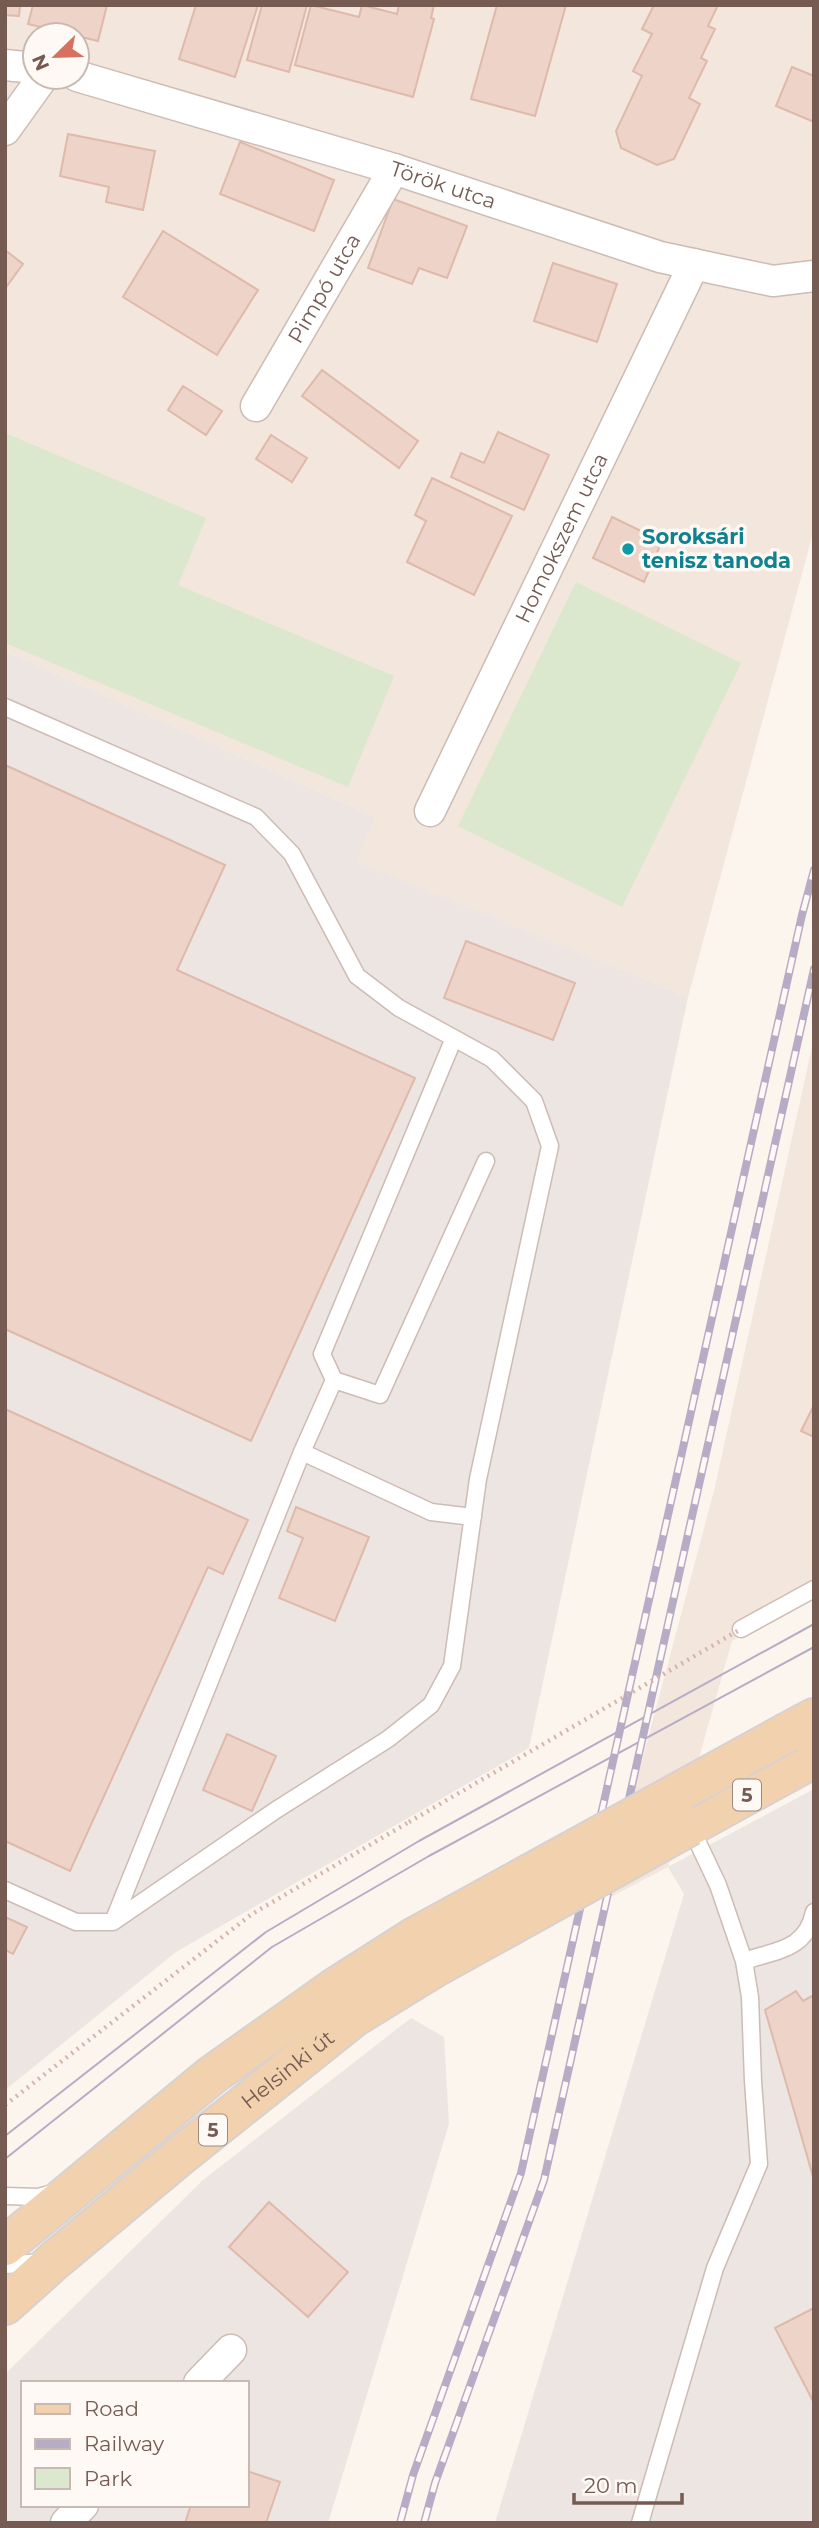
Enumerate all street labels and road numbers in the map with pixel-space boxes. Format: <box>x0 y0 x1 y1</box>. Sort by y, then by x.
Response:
street label: Török utca <box>387 156 499 214</box>
street label: Pimpó utca <box>282 229 366 347</box>
street label: Homokszem utca <box>510 449 613 627</box>
road number: 5 <box>733 1780 761 1811</box>
street label: Helsinki út <box>236 2025 339 2114</box>
road number: 5 <box>199 2114 227 2146</box>

